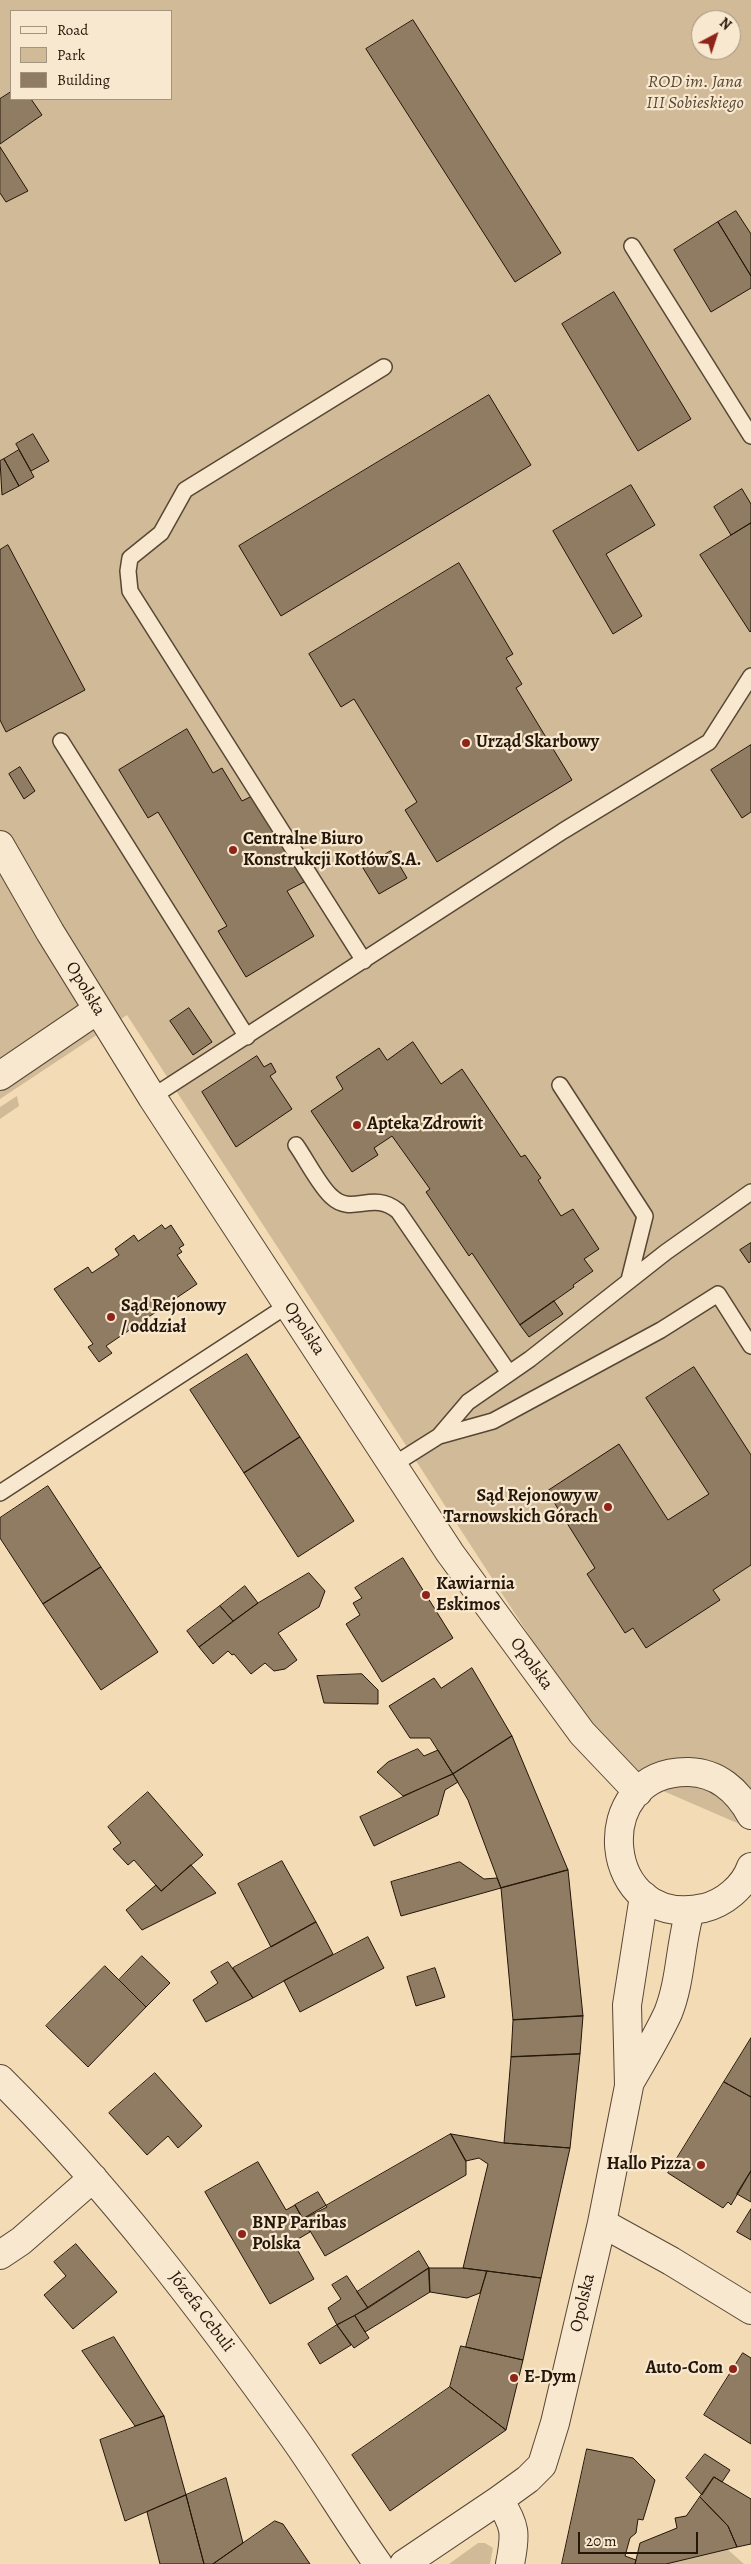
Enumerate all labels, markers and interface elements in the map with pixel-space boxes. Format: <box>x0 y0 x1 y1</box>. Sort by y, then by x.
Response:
legend <box>10 10 172 100</box>
north arrow <box>691 10 741 60</box>
text: N <box>715 13 735 34</box>
text: Road <box>57 20 88 40</box>
text: Park <box>57 45 85 65</box>
text: Building <box>57 70 110 90</box>
park label: ROD im. Jana III Sobieskiego <box>646 72 744 115</box>
place label: Urząd Skarbowy <box>476 732 599 754</box>
marker: Urząd Skarbowy <box>460 737 472 749</box>
place label: Centralne Biuro Konstrukcji Kotłów S.A. <box>243 829 422 872</box>
marker: Centralne Biuro Konstrukcji Kotłów S.A. <box>227 844 239 856</box>
street label: Opolska <box>60 958 110 1020</box>
place label: Apteka Zdrowit <box>367 1114 483 1136</box>
marker: Apteka Zdrowit <box>351 1119 363 1131</box>
place label: Sąd Rejonowy / oddział <box>121 1296 226 1338</box>
street label: Opolska <box>279 1298 329 1360</box>
marker: Sąd Rejonowy / oddział <box>105 1311 117 1323</box>
place label: Sąd Rejonowy w Tarnowskich Górach <box>444 1486 598 1528</box>
marker: Sąd Rejonowy w Tarnowskich Górach <box>602 1501 614 1513</box>
place label: Kawiarnia Eskimos <box>436 1574 515 1616</box>
marker: Kawiarnia Eskimos <box>420 1589 432 1601</box>
street label: Opolska <box>505 1634 557 1694</box>
place label: Hallo Pizza <box>606 2154 691 2176</box>
marker: Hallo Pizza <box>695 2159 707 2171</box>
place label: BNP Paribas Polska <box>252 2213 347 2256</box>
marker: BNP Paribas Polska <box>236 2228 248 2240</box>
street label: Józefa Cebuli <box>164 2267 238 2357</box>
street label: Opolska <box>566 2272 600 2334</box>
place label: Auto-Com <box>645 2358 723 2380</box>
marker: Auto-Com <box>727 2363 739 2375</box>
place label: E-Dym <box>524 2367 576 2389</box>
marker: E-Dym <box>508 2372 520 2384</box>
scale bar <box>581 2522 701 2554</box>
text: 20 m <box>586 2531 617 2551</box>

